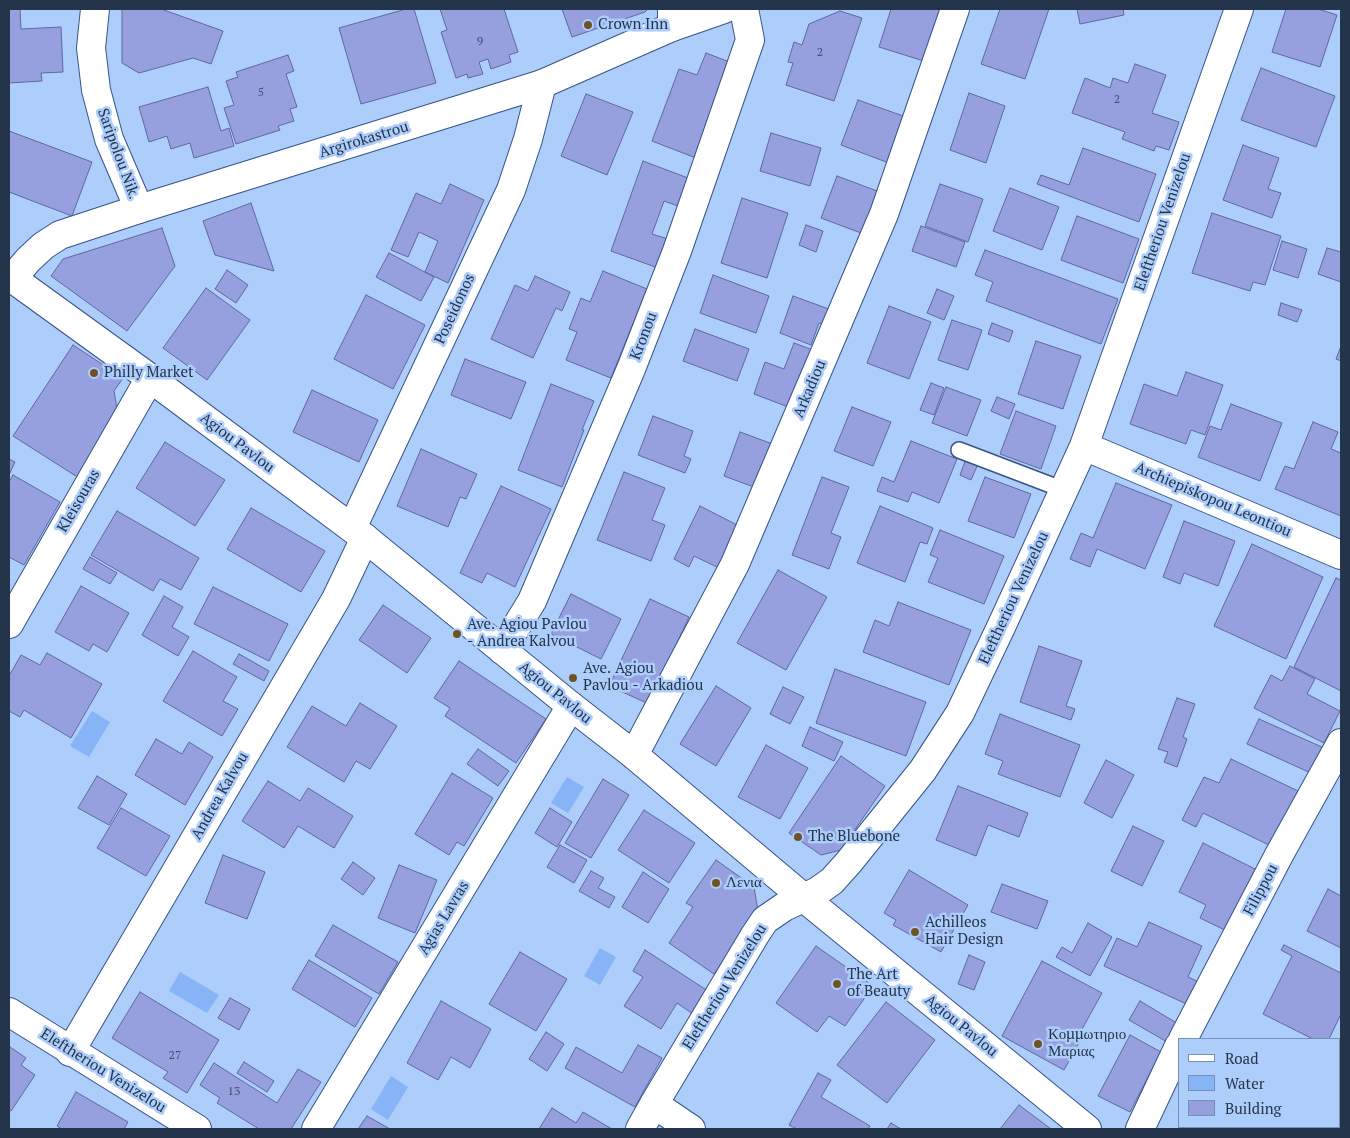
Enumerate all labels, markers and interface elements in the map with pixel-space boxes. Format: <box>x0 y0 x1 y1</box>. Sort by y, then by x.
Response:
place label: Crown Inn <box>598 16 668 34</box>
marker: Crown Inn <box>582 19 594 31</box>
house number: 9 <box>477 35 483 49</box>
house number: 2 <box>817 46 823 60</box>
house number: 5 <box>258 86 264 100</box>
house number: 2 <box>1114 93 1120 107</box>
street label: Saripolou Nik. <box>93 106 143 202</box>
street label: Argirokastrou <box>317 118 411 162</box>
street label: Eleftheriou Venizelou <box>1131 151 1195 293</box>
street label: Poseidonos <box>431 271 479 347</box>
street label: Kronou <box>627 310 661 362</box>
street label: Arkadiou <box>790 357 830 421</box>
place label: Philly Market <box>104 364 194 382</box>
marker: Philly Market <box>88 367 100 379</box>
street label: Agiou Pavlou <box>196 409 278 477</box>
street label: Archiepiskopou Leontiou <box>1132 459 1294 541</box>
street label: Kleisouras <box>54 466 104 536</box>
street label: Eleftheriou Venizelou <box>975 529 1053 667</box>
place label: Ave. Agiou Pavlou - Andrea Kalvou <box>467 616 587 651</box>
marker: Ave. Agiou Pavlou - Andrea Kalvou <box>451 628 463 640</box>
street label: Agiou Pavlou <box>515 658 595 728</box>
place label: Ave. Agiou Pavlou - Arkadiou <box>583 660 703 695</box>
marker: Ave. Agiou Pavlou - Arkadiou <box>567 672 579 684</box>
street label: Andrea Kalvou <box>188 749 252 843</box>
place label: The Bluebone <box>808 828 900 846</box>
marker: The Bluebone <box>792 831 804 843</box>
street label: Filippou <box>1240 861 1282 919</box>
place label: Λενια <box>726 874 762 892</box>
marker: Λενια <box>710 877 722 889</box>
street label: Agias Lavras <box>415 878 473 958</box>
place label: Achilleos Hair Design <box>925 914 1003 949</box>
street label: Eleftheriou Venizelou <box>679 921 771 1053</box>
marker: Achilleos Hair Design <box>909 926 921 938</box>
place label: The Art of Beauty <box>847 966 910 1001</box>
marker: The Art of Beauty <box>831 978 843 990</box>
street label: Agiou Pavlou <box>921 991 1001 1061</box>
street label: Eleftheriou Venizelou <box>37 1025 169 1117</box>
place label: Κομμωτηριο Μαριας <box>1048 1026 1126 1061</box>
marker: Κομμωτηριο Μαριας <box>1032 1038 1044 1050</box>
legend <box>1178 1038 1340 1128</box>
text: Road <box>1225 1048 1258 1068</box>
house number: 27 <box>169 1049 181 1063</box>
text: Water <box>1225 1073 1264 1093</box>
house number: 13 <box>228 1085 240 1099</box>
text: Building <box>1225 1098 1282 1118</box>

